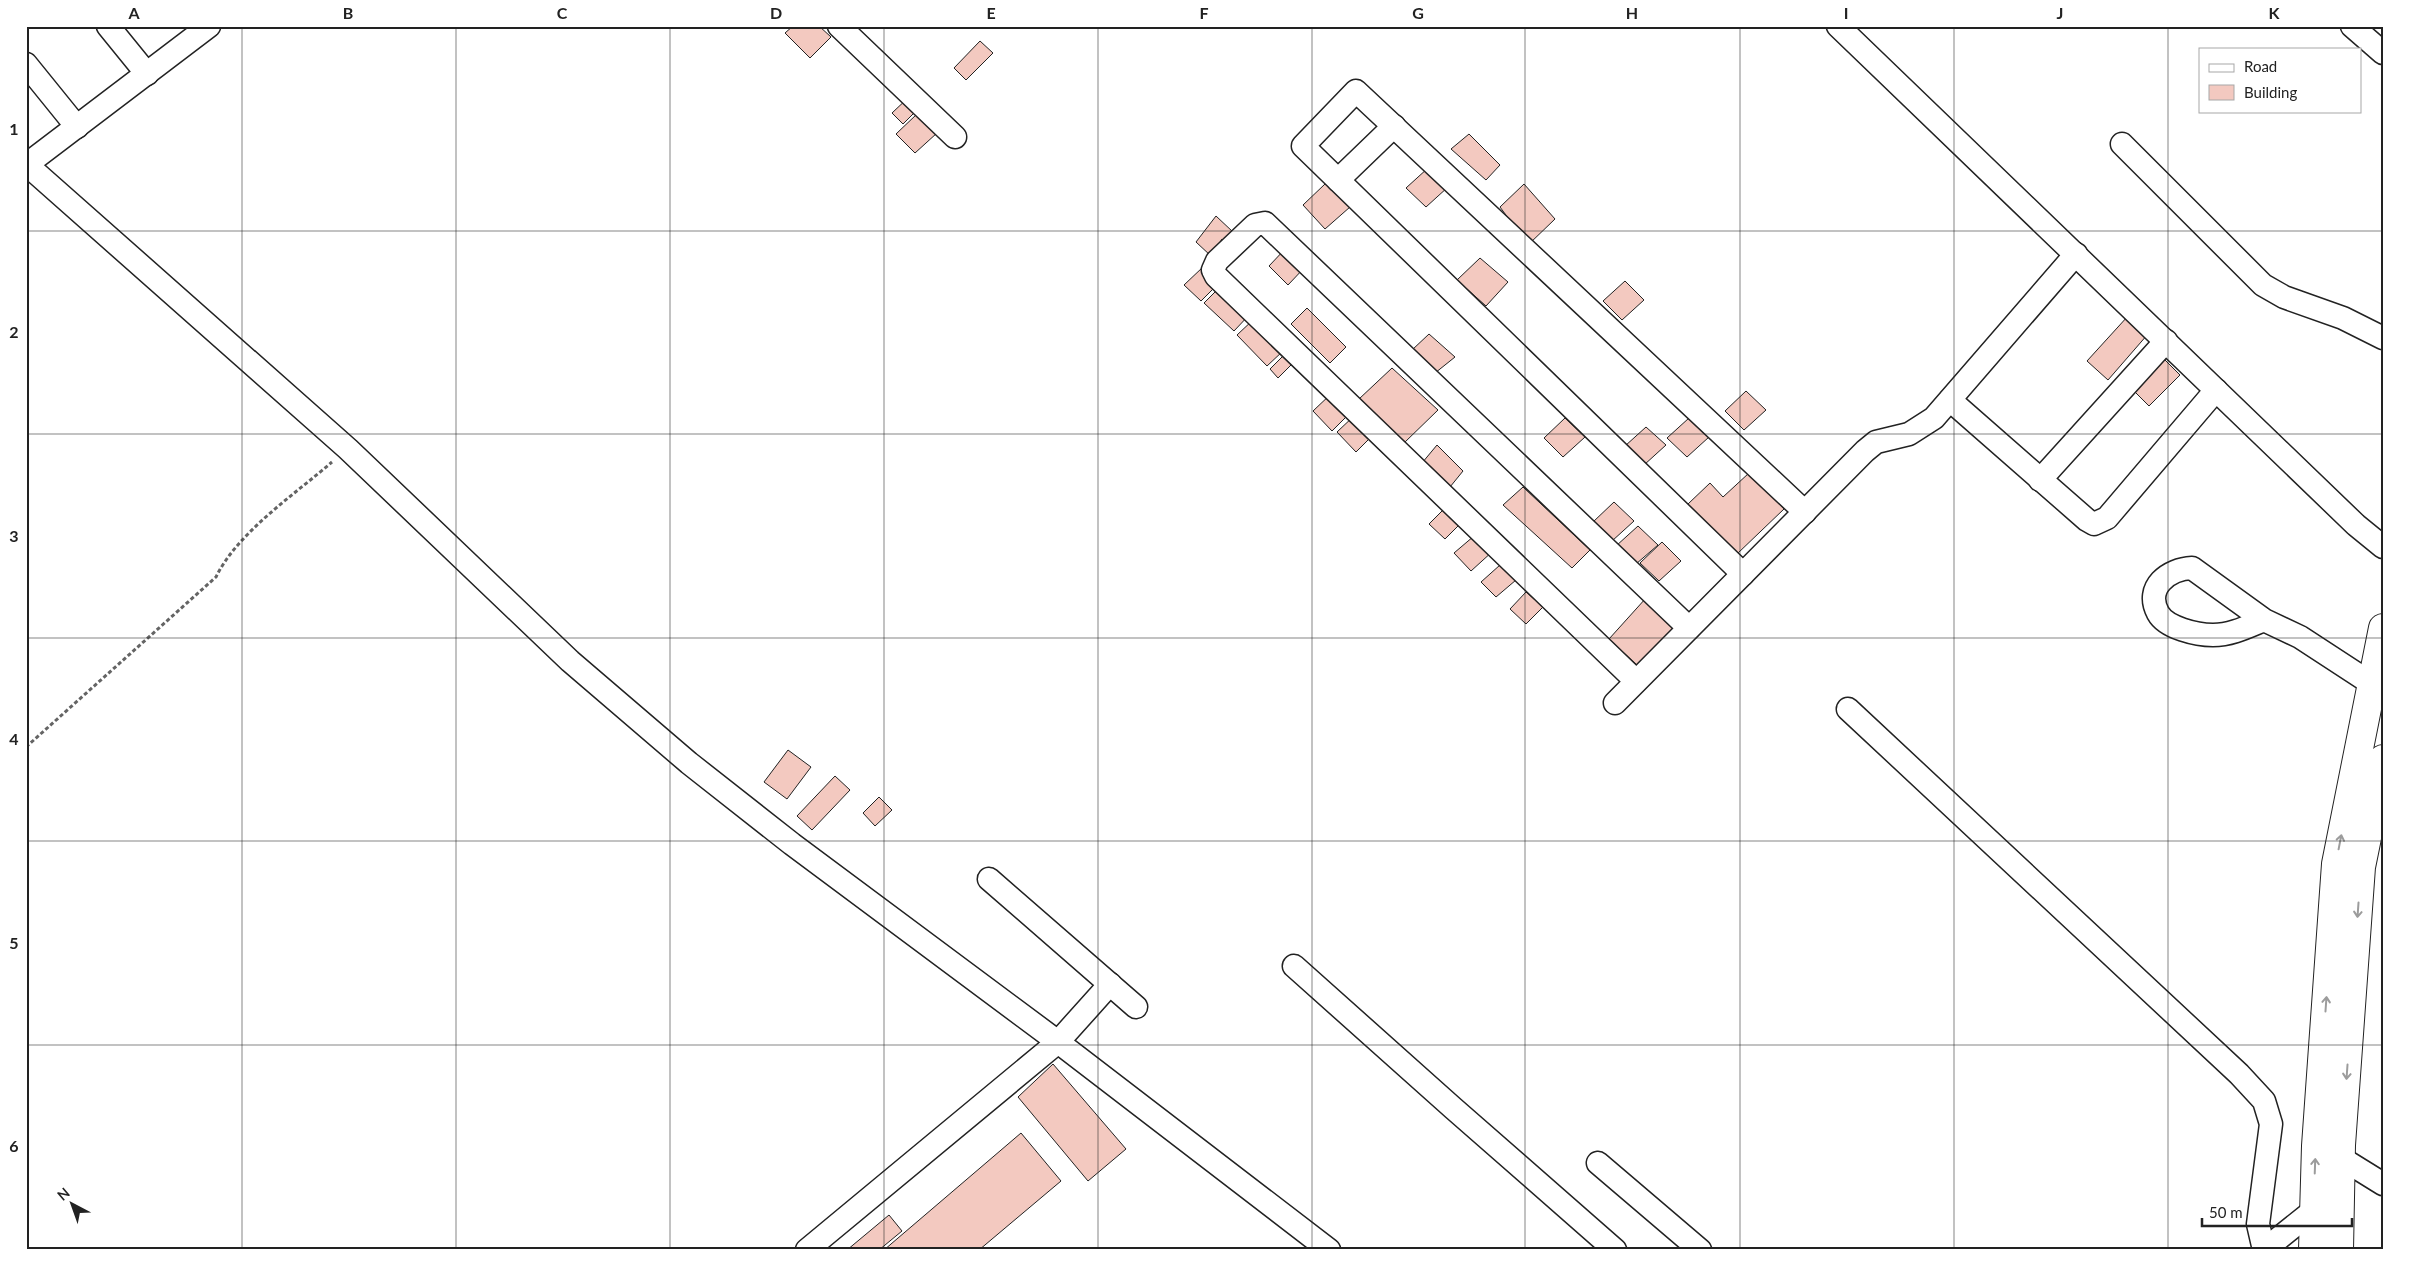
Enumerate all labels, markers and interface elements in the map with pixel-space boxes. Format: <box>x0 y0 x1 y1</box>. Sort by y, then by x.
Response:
text: A <box>127 3 140 22</box>
text: B <box>343 3 353 22</box>
text: C <box>557 3 568 22</box>
text: D <box>770 3 782 22</box>
text: E <box>986 3 996 22</box>
text: F <box>1199 3 1209 22</box>
text: G <box>1412 3 1424 22</box>
text: H <box>1626 3 1638 22</box>
text: I <box>1844 3 1848 22</box>
text: J <box>2057 3 2063 22</box>
text: K <box>2269 3 2281 22</box>
legend <box>2199 48 2362 112</box>
text: Road <box>2244 57 2277 75</box>
text: Building <box>2244 83 2297 101</box>
text: 1 <box>9 119 19 138</box>
text: 2 <box>9 322 19 341</box>
text: 3 <box>9 526 19 545</box>
text: 4 <box>9 729 19 748</box>
one-way arrow <box>2336 835 2345 851</box>
one-way arrow <box>2353 902 2363 918</box>
text: 5 <box>9 933 19 952</box>
one-way arrow <box>2321 996 2330 1012</box>
one-way arrow <box>2342 1064 2351 1080</box>
text: 6 <box>9 1136 19 1155</box>
one-way arrow <box>2310 1158 2320 1174</box>
north arrow <box>48 1178 98 1228</box>
text: N <box>53 1184 73 1204</box>
scale bar <box>2202 1196 2352 1228</box>
text: 50 m <box>2209 1203 2243 1221</box>

